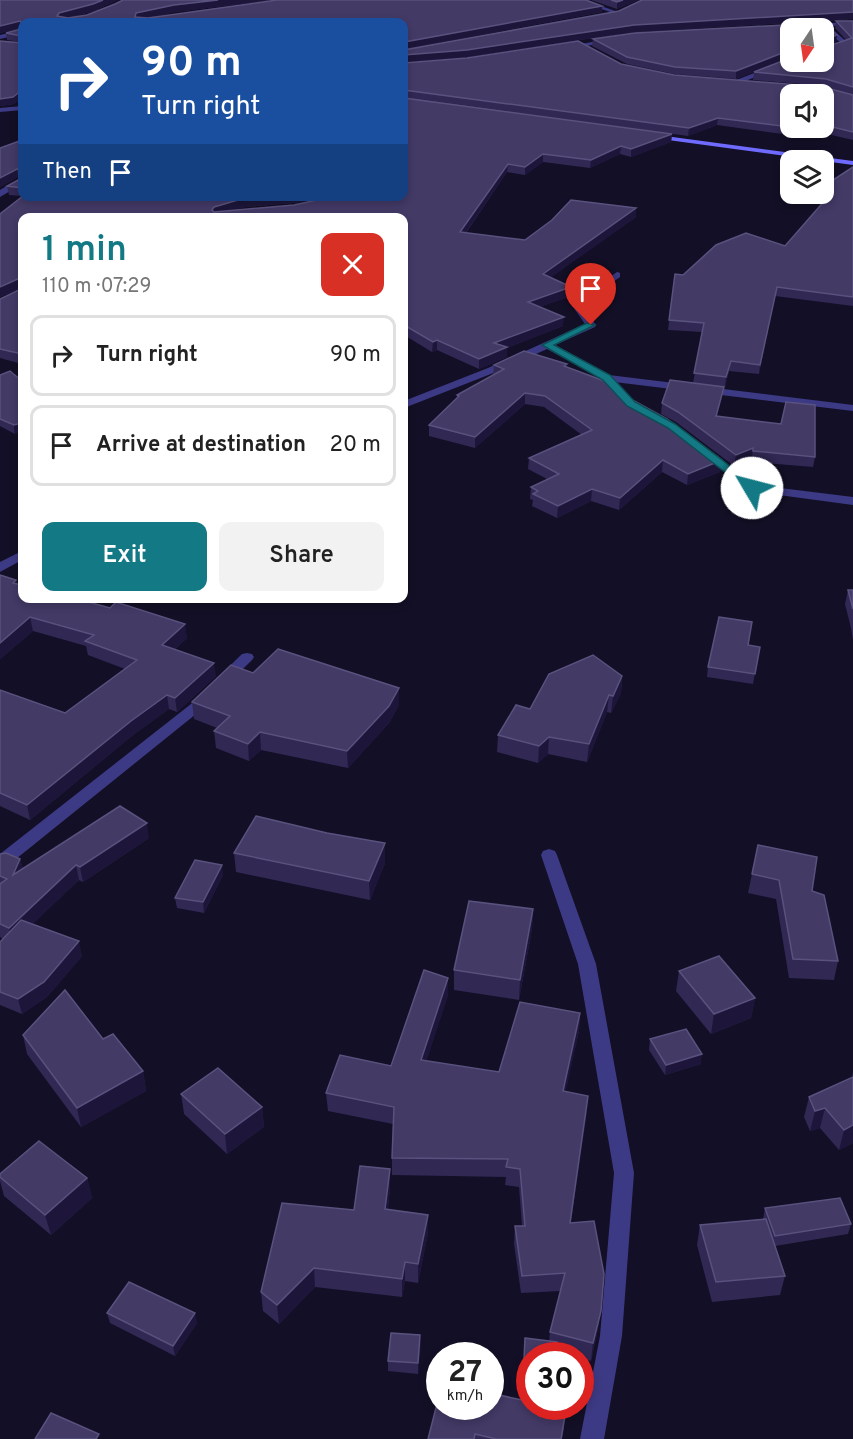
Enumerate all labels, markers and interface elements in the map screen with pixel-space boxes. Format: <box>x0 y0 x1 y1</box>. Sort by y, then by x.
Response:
north arrow <box>780 18 834 72</box>
map controls <box>780 18 834 204</box>
text: 90 m <box>141 38 242 91</box>
icon: right <box>42 42 120 120</box>
button: sound <box>780 84 834 138</box>
text: Turn right <box>141 90 260 124</box>
button: layers <box>780 150 834 204</box>
icon: arrive <box>104 156 137 189</box>
text: Then <box>42 159 92 186</box>
text: 1 min <box>42 228 127 274</box>
button: close <box>321 233 384 296</box>
pin <box>565 263 616 325</box>
icon: arrive <box>574 272 607 305</box>
text: 110 m · 07:29 <box>42 274 151 300</box>
icon: right <box>45 339 78 372</box>
text: Turn right <box>96 342 198 369</box>
text: 90 m <box>330 342 381 369</box>
icon: arrive <box>45 429 78 462</box>
text: Arrive at destination <box>96 432 306 459</box>
text: 20 m <box>330 432 381 459</box>
position arrow <box>720 456 784 520</box>
button: Exit <box>42 522 207 591</box>
button: Share <box>219 522 384 591</box>
speed limit sign: 30 <box>516 1342 594 1420</box>
text: 27 <box>448 1355 482 1392</box>
text: km/h <box>447 1387 483 1406</box>

